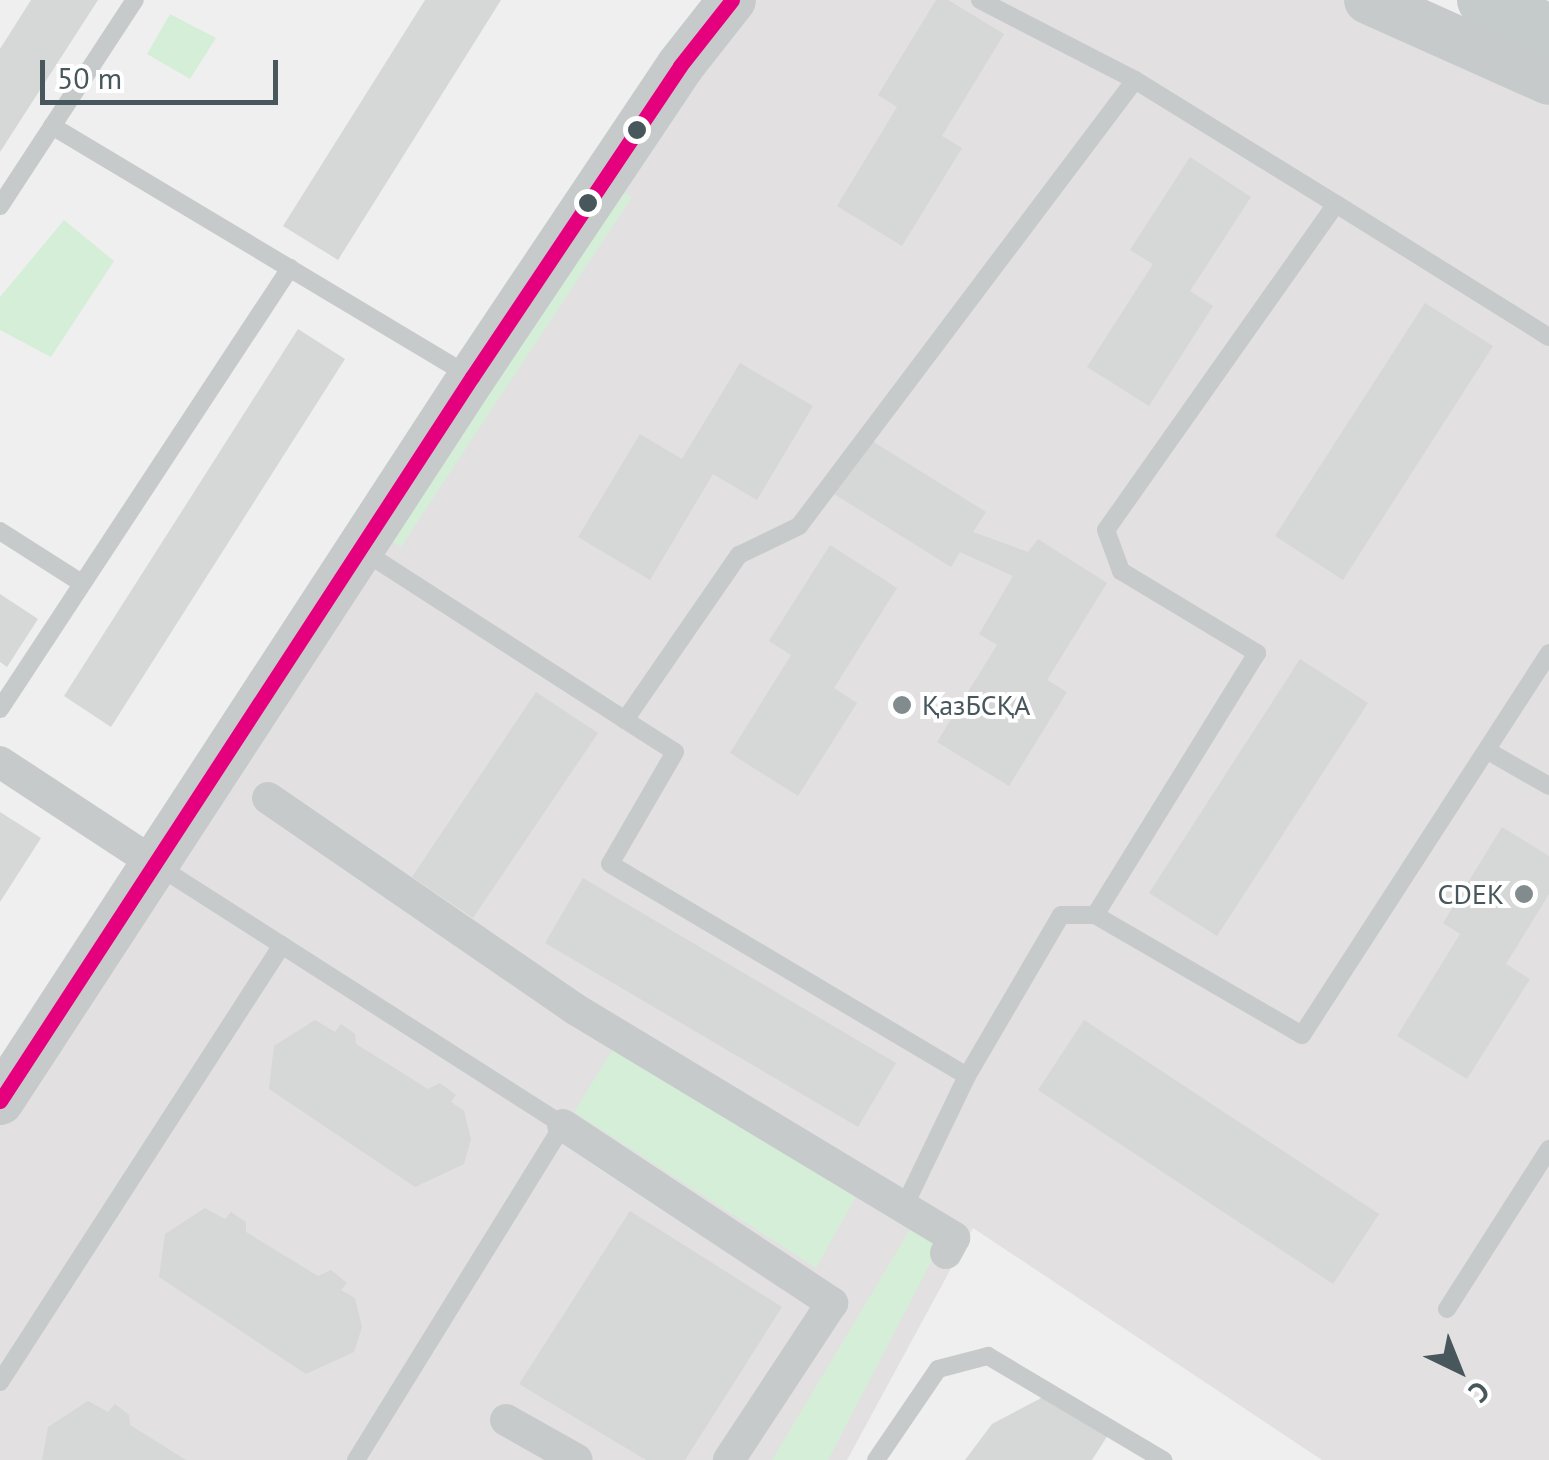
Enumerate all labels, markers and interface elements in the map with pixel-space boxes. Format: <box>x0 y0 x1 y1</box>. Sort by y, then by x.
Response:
scale bar <box>45 40 282 102</box>
text: 50 m <box>57 58 122 97</box>
unlabelled marker <box>627 120 647 140</box>
unlabelled marker <box>578 193 598 213</box>
place label: ҚазБСҚА <box>922 688 1030 722</box>
marker: ҚазБСҚА <box>891 694 913 716</box>
place label: CDEK <box>1438 877 1504 911</box>
marker: CDEK <box>1513 883 1535 905</box>
north arrow <box>1409 1320 1509 1420</box>
text: С <box>1461 1373 1498 1411</box>

